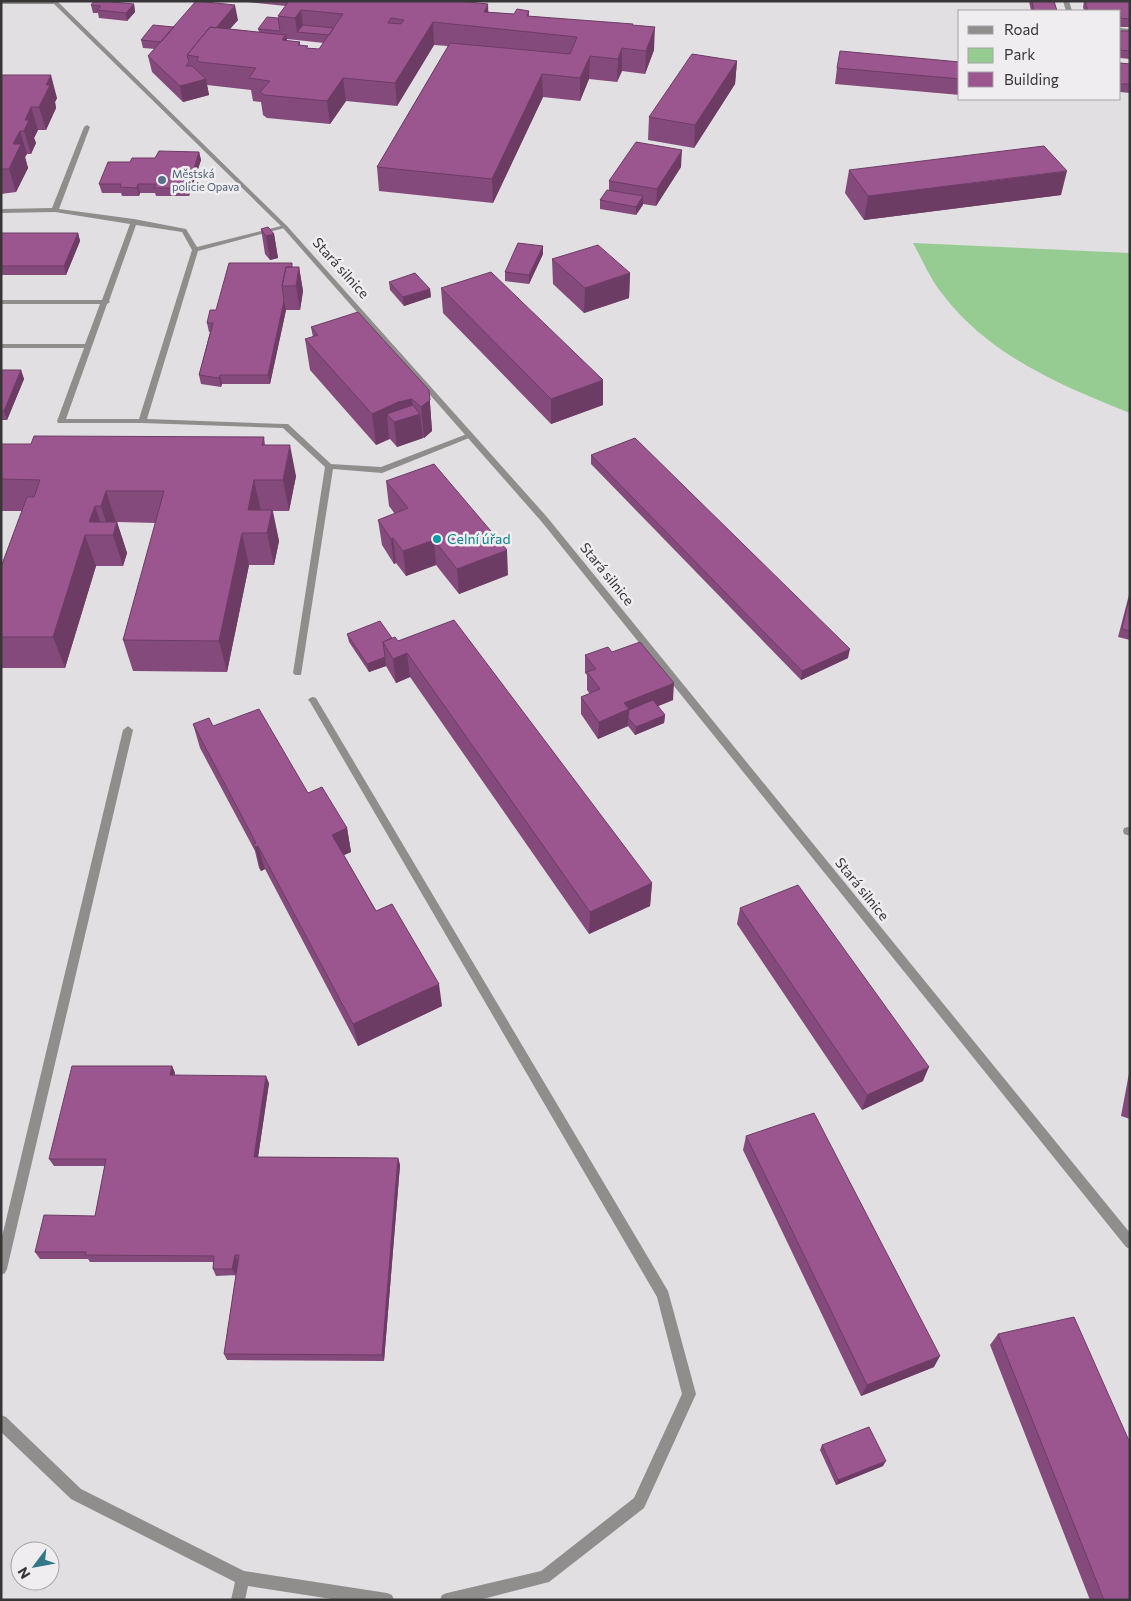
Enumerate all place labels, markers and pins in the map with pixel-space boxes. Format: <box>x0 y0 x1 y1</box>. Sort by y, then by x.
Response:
place label: Městská policie Opava <box>172 167 239 193</box>
marker: Městská policie Opava <box>156 174 168 186</box>
place label: Celní úřad <box>447 530 511 547</box>
marker: Celní úřad <box>431 533 443 545</box>

